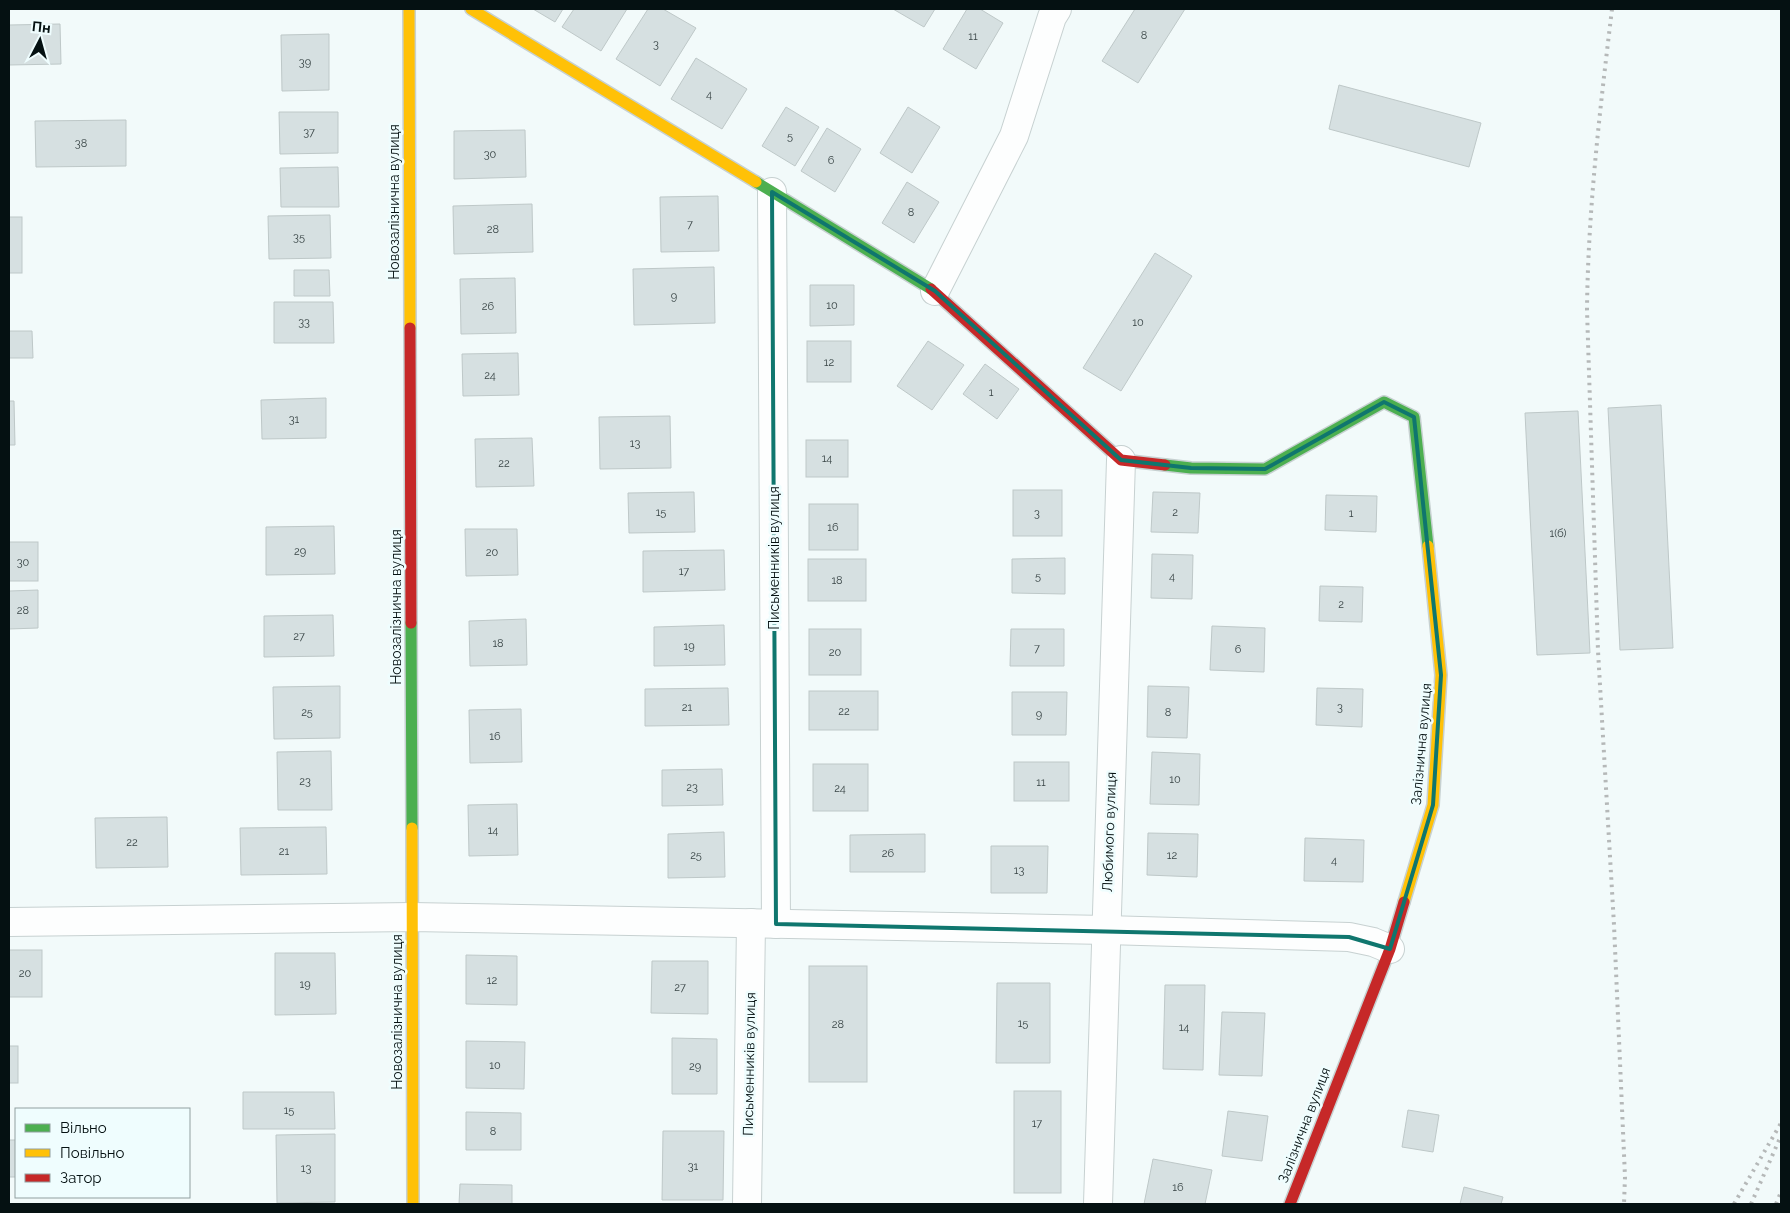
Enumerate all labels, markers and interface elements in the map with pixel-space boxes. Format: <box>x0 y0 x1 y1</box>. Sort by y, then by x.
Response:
north arrow <box>15 15 65 65</box>
text: Пн <box>31 18 51 36</box>
house number: 8 <box>1141 29 1147 42</box>
house number: 11 <box>968 30 978 43</box>
house number: 3 <box>653 38 659 51</box>
house number: 39 <box>299 56 311 69</box>
house number: 4 <box>706 88 712 101</box>
street label: Новозалізнична вулиця <box>386 124 402 280</box>
house number: 37 <box>303 126 315 139</box>
house number: 5 <box>787 130 793 143</box>
house number: 38 <box>75 137 87 150</box>
house number: 30 <box>484 148 497 161</box>
house number: 6 <box>828 154 835 167</box>
house number: 8 <box>908 206 914 219</box>
house number: 7 <box>687 218 693 231</box>
house number: 28 <box>487 223 499 236</box>
house number: 35 <box>293 231 305 244</box>
house number: 9 <box>671 290 677 303</box>
house number: 10 <box>826 299 838 312</box>
house number: 26 <box>482 300 495 313</box>
house number: 33 <box>298 316 310 329</box>
house number: 10 <box>1132 316 1144 329</box>
house number: 12 <box>824 356 834 369</box>
house number: 24 <box>484 369 496 382</box>
house number: 1 <box>989 386 994 399</box>
house number: 31 <box>289 413 300 426</box>
house number: 13 <box>630 437 640 450</box>
house number: 14 <box>822 452 832 465</box>
house number: 22 <box>498 457 510 470</box>
street label: Письменників вулиця <box>766 486 782 630</box>
house number: 15 <box>656 506 666 519</box>
house number: 2 <box>1172 506 1178 519</box>
house number: 3 <box>1034 507 1040 520</box>
house number: 1 <box>1349 507 1354 520</box>
house number: 16 <box>827 521 839 534</box>
house number: 1(б) <box>1550 527 1566 540</box>
street label: Новозалізнична вулиця <box>388 529 404 685</box>
house number: 29 <box>294 545 306 558</box>
house number: 20 <box>486 546 498 559</box>
house number: 30 <box>17 556 30 569</box>
house number: 17 <box>679 565 689 578</box>
house number: 5 <box>1035 570 1041 583</box>
house number: 4 <box>1169 570 1175 583</box>
house number: 18 <box>831 574 843 587</box>
house number: 2 <box>1338 598 1344 611</box>
house number: 28 <box>17 604 29 617</box>
house number: 27 <box>293 630 305 643</box>
house number: 18 <box>492 637 504 650</box>
house number: 19 <box>683 640 695 653</box>
house number: 7 <box>1034 642 1040 655</box>
house number: 6 <box>1235 643 1242 656</box>
house number: 20 <box>829 646 841 659</box>
street label: Залізнична вулиця <box>1408 682 1434 806</box>
house number: 21 <box>682 701 693 714</box>
house number: 3 <box>1337 701 1343 714</box>
house number: 22 <box>838 705 850 718</box>
house number: 25 <box>301 706 313 719</box>
house number: 8 <box>1165 706 1171 719</box>
house number: 9 <box>1036 708 1042 721</box>
house number: 16 <box>489 730 501 743</box>
street label: Любимого вулиця <box>1099 772 1119 892</box>
house number: 10 <box>1169 773 1181 786</box>
house number: 23 <box>299 775 311 788</box>
house number: 11 <box>1036 776 1046 789</box>
house number: 23 <box>686 781 698 794</box>
house number: 24 <box>834 782 846 795</box>
house number: 14 <box>488 824 498 837</box>
house number: 22 <box>126 836 138 849</box>
house number: 21 <box>279 845 290 858</box>
house number: 26 <box>882 847 895 860</box>
house number: 25 <box>690 849 702 862</box>
house number: 12 <box>1167 849 1177 862</box>
house number: 4 <box>1331 854 1337 867</box>
house number: 13 <box>1014 864 1024 877</box>
street label: Новозалізнична вулиця <box>389 934 405 1090</box>
house number: 20 <box>19 967 31 980</box>
house number: 12 <box>487 974 497 987</box>
house number: 19 <box>299 978 311 991</box>
house number: 27 <box>674 981 686 994</box>
street label: Письменників вулиця <box>740 992 758 1136</box>
house number: 15 <box>1018 1017 1028 1030</box>
house number: 28 <box>832 1018 844 1031</box>
house number: 14 <box>1179 1021 1189 1034</box>
house number: 10 <box>489 1059 501 1072</box>
house number: 29 <box>689 1060 701 1073</box>
street label: Залізнична вулиця <box>1275 1065 1333 1185</box>
house number: 15 <box>284 1104 294 1117</box>
legend <box>15 1108 190 1198</box>
house number: 17 <box>1032 1117 1042 1130</box>
text: Вільно <box>60 1119 107 1137</box>
house number: 8 <box>490 1125 496 1138</box>
text: Повільно <box>60 1144 125 1162</box>
house number: 31 <box>688 1160 699 1173</box>
house number: 13 <box>301 1162 311 1175</box>
text: Затор <box>60 1169 102 1187</box>
house number: 16 <box>1172 1181 1184 1194</box>

